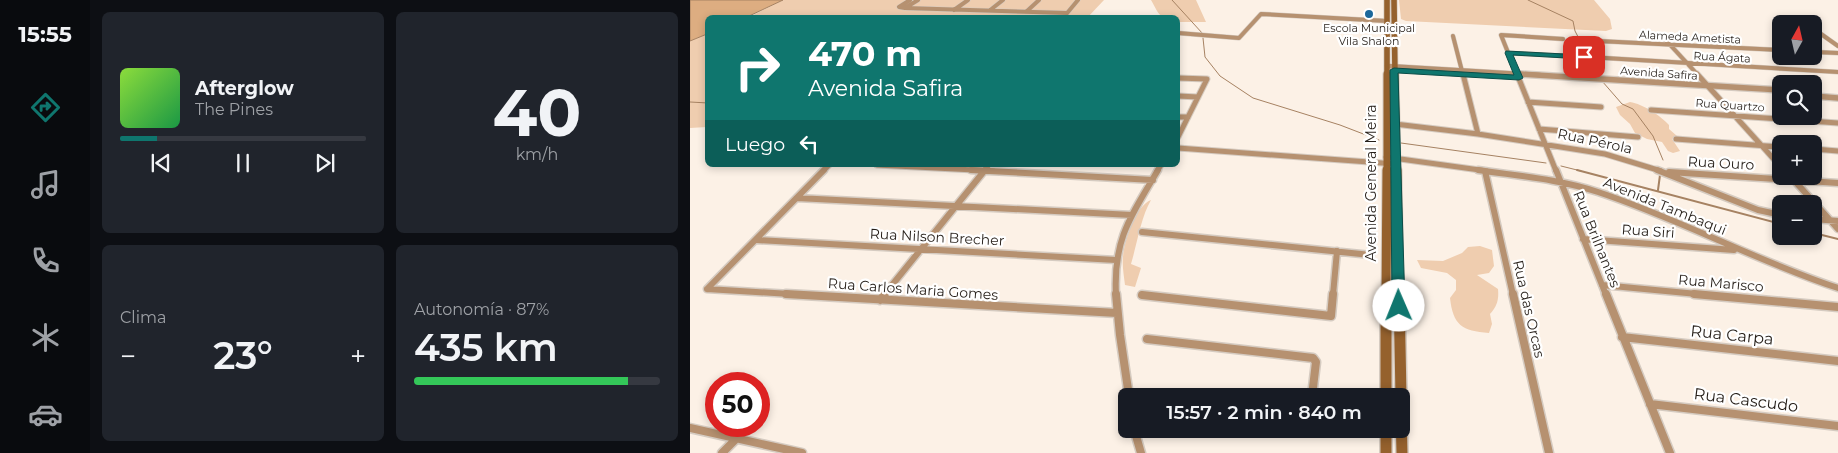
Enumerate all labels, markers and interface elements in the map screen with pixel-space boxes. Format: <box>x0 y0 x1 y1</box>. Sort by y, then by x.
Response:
marker: Escola Municipal Vila Shalon <box>1363 8 1375 20</box>
north arrow <box>1772 15 1822 65</box>
map controls <box>1772 15 1822 245</box>
text: 15:55 <box>18 21 72 48</box>
place label: Escola Municipal Vila Shalon <box>1323 21 1415 48</box>
street label: Alameda Ametista <box>1639 27 1741 47</box>
text: 470 m <box>808 32 922 75</box>
icon: right <box>725 35 790 100</box>
pin <box>1563 36 1605 78</box>
icon: arrive <box>1570 43 1598 71</box>
street label: Rua Ágata <box>1693 49 1751 65</box>
street label: Avenida Safira <box>1620 63 1698 83</box>
text: 40 <box>493 73 581 152</box>
text: Avenida Safira <box>808 75 963 102</box>
button: search <box>1772 75 1822 125</box>
text: Afterglow <box>195 77 294 100</box>
icon: directions <box>28 90 63 125</box>
street label: Rua Quartzo <box>1695 96 1765 114</box>
text: The Pines <box>195 100 273 119</box>
street label: Avenida General Meira <box>1362 105 1380 262</box>
street label: Rua Pérola <box>1556 124 1634 158</box>
icon: left <box>795 130 823 158</box>
text: Luego <box>725 133 785 156</box>
button: + <box>1772 135 1822 185</box>
text: km/h <box>516 145 558 164</box>
icon: previous <box>147 149 175 177</box>
icon: pause <box>229 149 257 177</box>
icon: next <box>311 149 339 177</box>
street label: Rua Ouro <box>1687 152 1755 174</box>
icon: music <box>28 167 63 202</box>
street label: Avenida Tambaqui <box>1601 173 1729 239</box>
street label: Rua Brilhantes <box>1569 188 1625 290</box>
button: − <box>1772 195 1822 245</box>
street label: Rua Siri <box>1621 220 1675 242</box>
street label: Rua Nilson Brecher <box>869 224 1005 250</box>
icon: phone <box>28 243 63 278</box>
street label: Rua das Orcas <box>1509 258 1549 360</box>
street label: Rua Marisco <box>1678 270 1765 296</box>
street label: Rua Carlos Maria Gomes <box>827 274 999 304</box>
position arrow <box>1372 279 1424 331</box>
text: Autonomía · 87% <box>414 300 549 319</box>
text: Clima <box>120 308 166 327</box>
icon: climate <box>28 320 63 355</box>
street label: Rua Carpa <box>1690 321 1774 349</box>
text: 435 km <box>414 324 558 371</box>
text: 23° <box>213 332 273 379</box>
text: − <box>120 339 136 373</box>
text: + <box>350 339 366 373</box>
speed limit sign: 50 <box>705 372 770 437</box>
street label: Rua Cascudo <box>1693 384 1799 416</box>
icon: car <box>28 397 63 432</box>
text: 15:57 · 2 min · 840 m <box>1166 401 1362 424</box>

